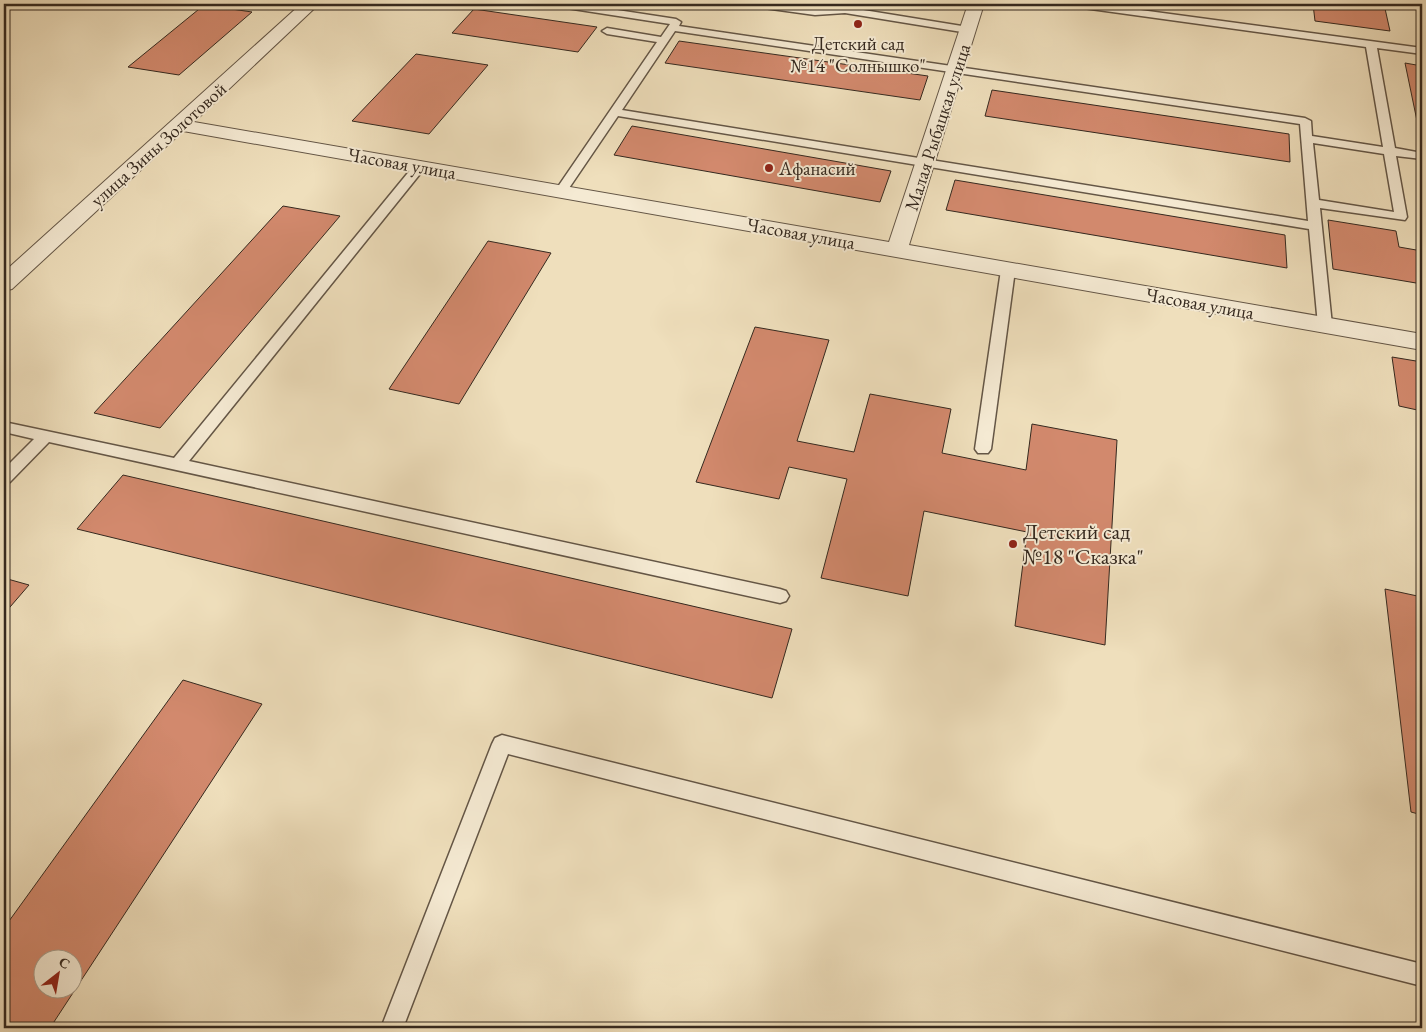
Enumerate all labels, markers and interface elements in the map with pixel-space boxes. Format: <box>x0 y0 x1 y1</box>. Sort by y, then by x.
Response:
marker: Детский сад №14 "Солнышко" <box>852 18 864 30</box>
place label: Детский сад №14 "Солнышко" <box>790 31 926 78</box>
street label: Малая Рыбацкая улица <box>899 40 976 214</box>
street label: улица Зины Золотовой <box>85 77 232 212</box>
street label: Часовая улица <box>346 142 458 185</box>
place label: Афанасий <box>778 156 855 181</box>
marker: Афанасий <box>763 162 775 174</box>
street label: Часовая улица <box>745 212 857 255</box>
street label: Часовая улица <box>1144 282 1256 325</box>
place label: Детский сад №18 "Сказка" <box>1023 517 1144 571</box>
marker: Детский сад №18 "Сказка" <box>1007 538 1019 550</box>
north arrow <box>32 950 82 1000</box>
text: С <box>56 953 74 973</box>

